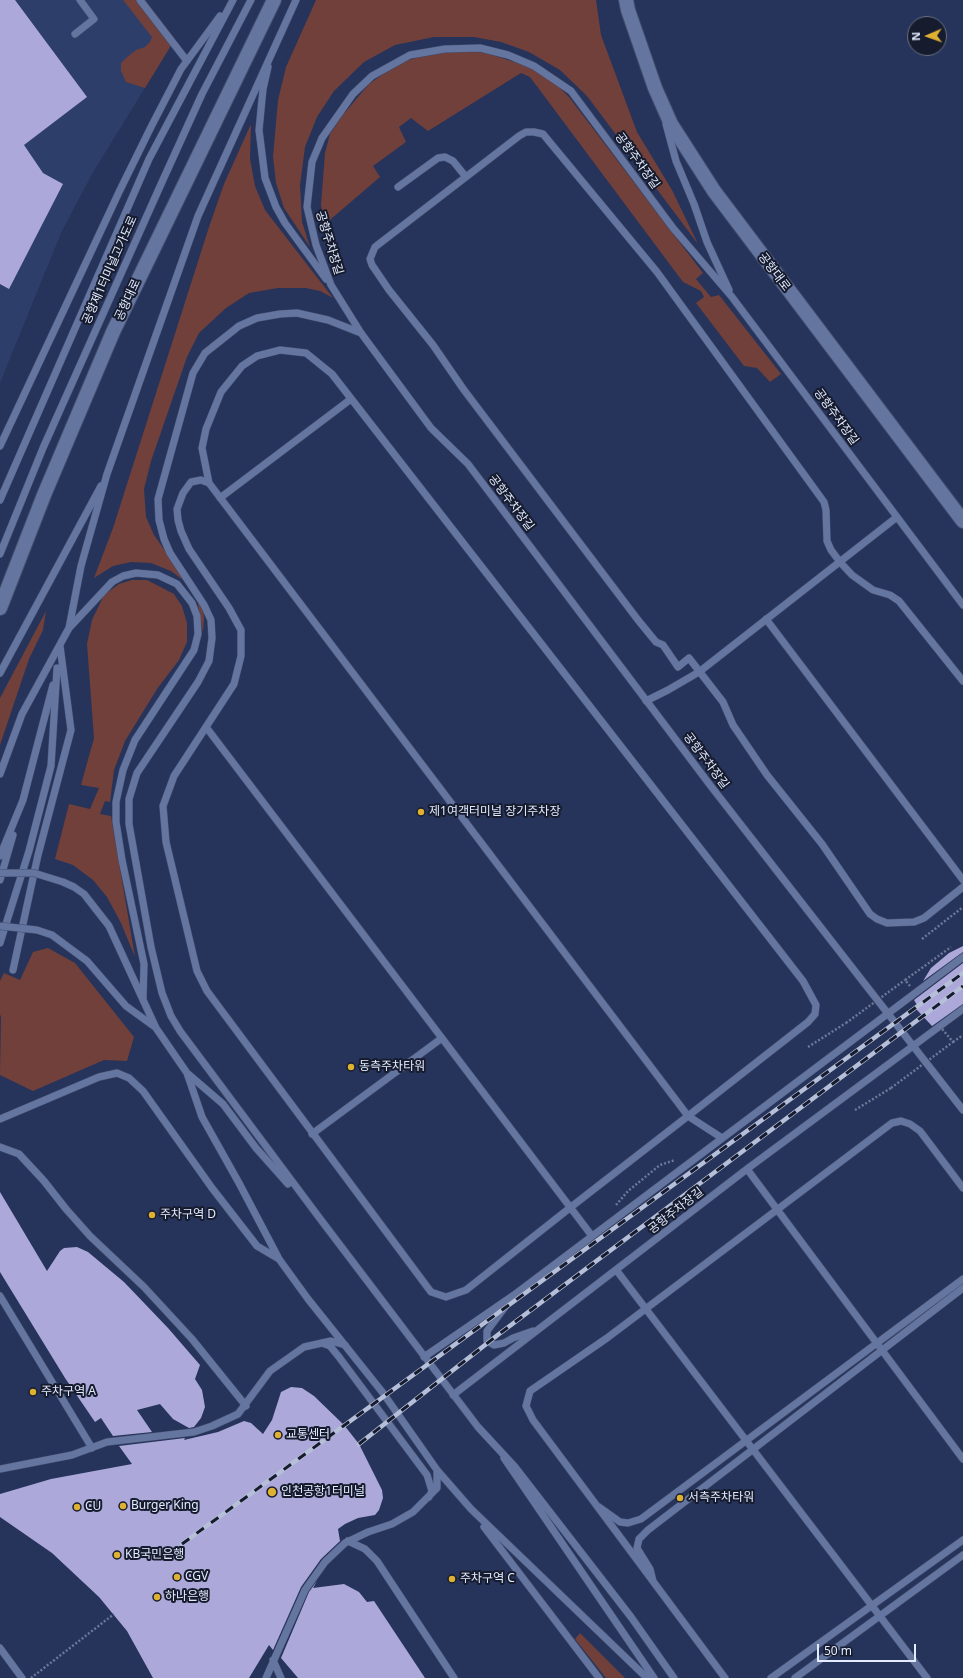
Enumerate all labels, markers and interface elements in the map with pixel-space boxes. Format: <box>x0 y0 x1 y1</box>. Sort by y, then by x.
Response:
north arrow <box>907 16 947 56</box>
text: N <box>908 32 923 41</box>
street label: 공항주차장길 <box>612 130 662 192</box>
street label: 공항주차장길 <box>312 209 346 277</box>
street label: 공항제1터미널고가도로 <box>80 214 140 326</box>
street label: 공항대로 <box>755 250 793 294</box>
street label: 공항대로 <box>112 277 144 323</box>
street label: 공항주차장길 <box>811 386 861 448</box>
street label: 공항주차장길 <box>485 472 537 534</box>
street label: 공항주차장길 <box>680 730 732 792</box>
place label: 제1여객터미널 장기주차장 <box>429 805 560 819</box>
marker: 제1여객터미널 장기주차장 <box>416 807 426 817</box>
place label: 동측주차타워 <box>359 1060 425 1074</box>
marker: 동측주차타워 <box>346 1062 356 1072</box>
street label: 공항주차장길 <box>645 1185 707 1237</box>
place label: 주차구역 D <box>160 1208 216 1222</box>
marker: 주차구역 D <box>147 1210 157 1220</box>
place label: 주차구역 A <box>41 1385 96 1399</box>
marker: 주차구역 A <box>28 1387 38 1397</box>
place label: 교통센터 <box>286 1428 330 1442</box>
marker: 교통센터 <box>273 1430 283 1440</box>
place label: 인천공항1터미널 <box>281 1485 365 1499</box>
marker: 인천공항1터미널 <box>266 1486 278 1498</box>
place label: 서측주차타워 <box>688 1491 754 1505</box>
marker: 서측주차타워 <box>675 1493 685 1503</box>
place label: Burger King <box>131 1499 199 1513</box>
place label: CU <box>85 1500 101 1514</box>
marker: Burger King <box>118 1501 128 1511</box>
marker: CU <box>72 1502 82 1512</box>
place label: KB국민은행 <box>125 1548 184 1562</box>
marker: KB국민은행 <box>112 1550 122 1560</box>
place label: CGV <box>185 1570 208 1584</box>
marker: CGV <box>172 1572 182 1582</box>
place label: 주차구역 C <box>460 1572 515 1586</box>
marker: 주차구역 C <box>447 1574 457 1584</box>
place label: 하나은행 <box>165 1590 209 1604</box>
marker: 하나은행 <box>152 1592 162 1602</box>
scale bar <box>819 1636 918 1662</box>
text: 50 m <box>824 1642 852 1659</box>

